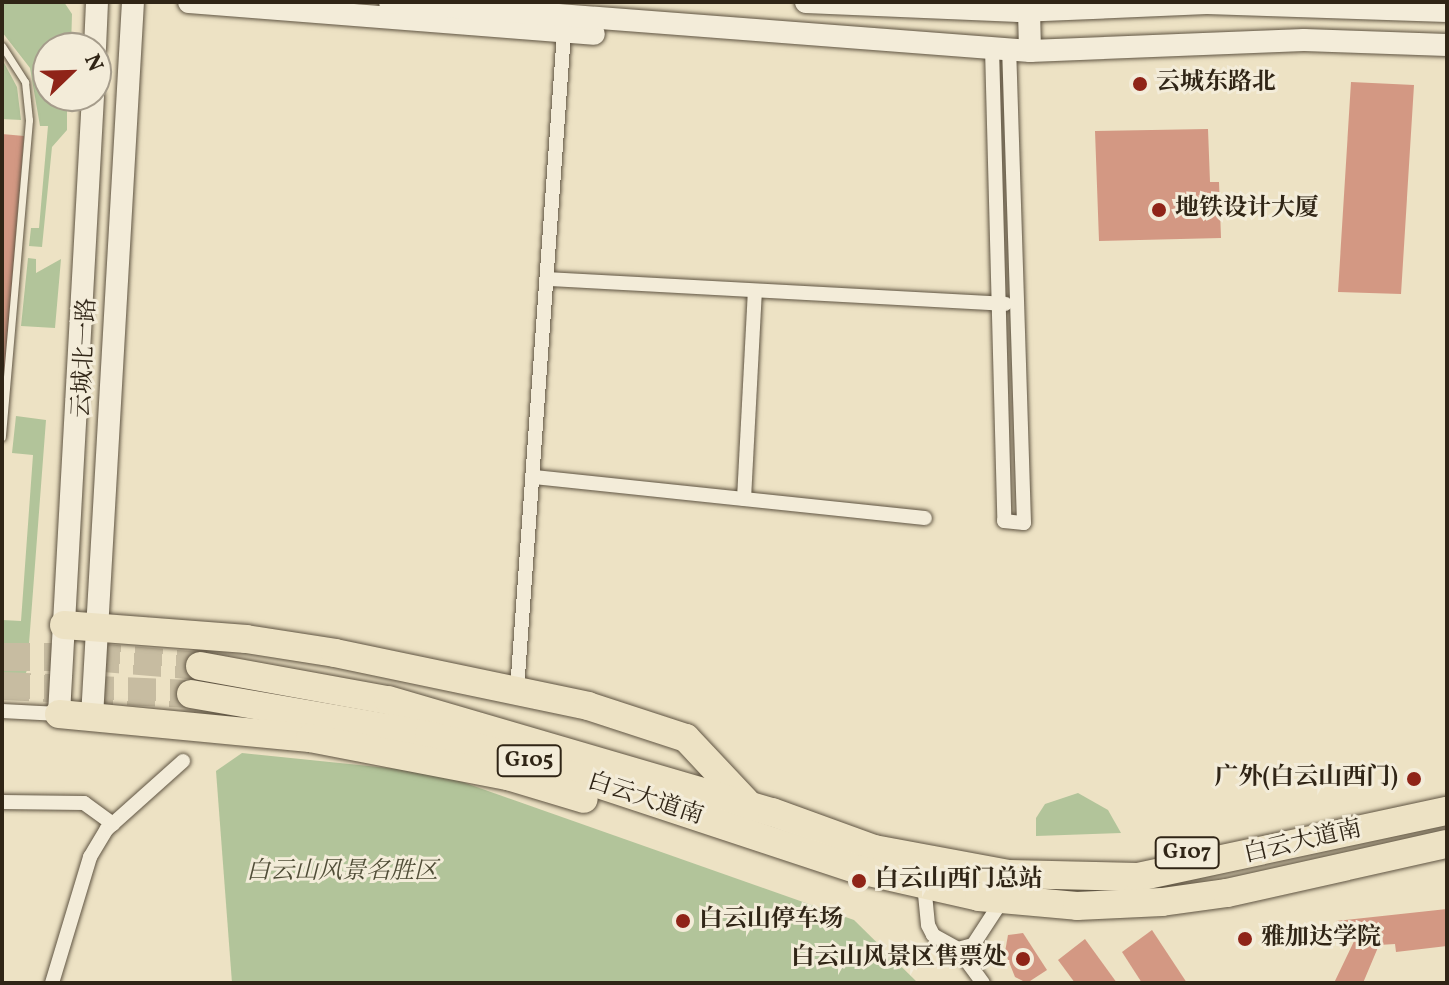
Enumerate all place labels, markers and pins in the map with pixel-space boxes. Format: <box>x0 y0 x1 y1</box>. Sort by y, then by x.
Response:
place label: 云城东路北 <box>1156 70 1276 98</box>
marker: 云城东路北 <box>1131 75 1149 93</box>
place label: 地铁设计大厦 <box>1175 196 1319 224</box>
marker: 地铁设计大厦 <box>1150 201 1168 219</box>
place label: 广外(白云山西门) <box>1214 765 1398 793</box>
marker: 广外(白云山西门) <box>1405 770 1423 788</box>
place label: 白云山西门总站 <box>875 867 1043 895</box>
marker: 白云山西门总站 <box>850 872 868 890</box>
place label: 白云山停车场 <box>699 907 843 935</box>
marker: 白云山停车场 <box>674 912 692 930</box>
place label: 雅加达学院 <box>1261 925 1381 953</box>
marker: 雅加达学院 <box>1236 930 1254 948</box>
place label: 白云山风景区售票处 <box>791 945 1007 973</box>
marker: 白云山风景区售票处 <box>1014 950 1032 968</box>

